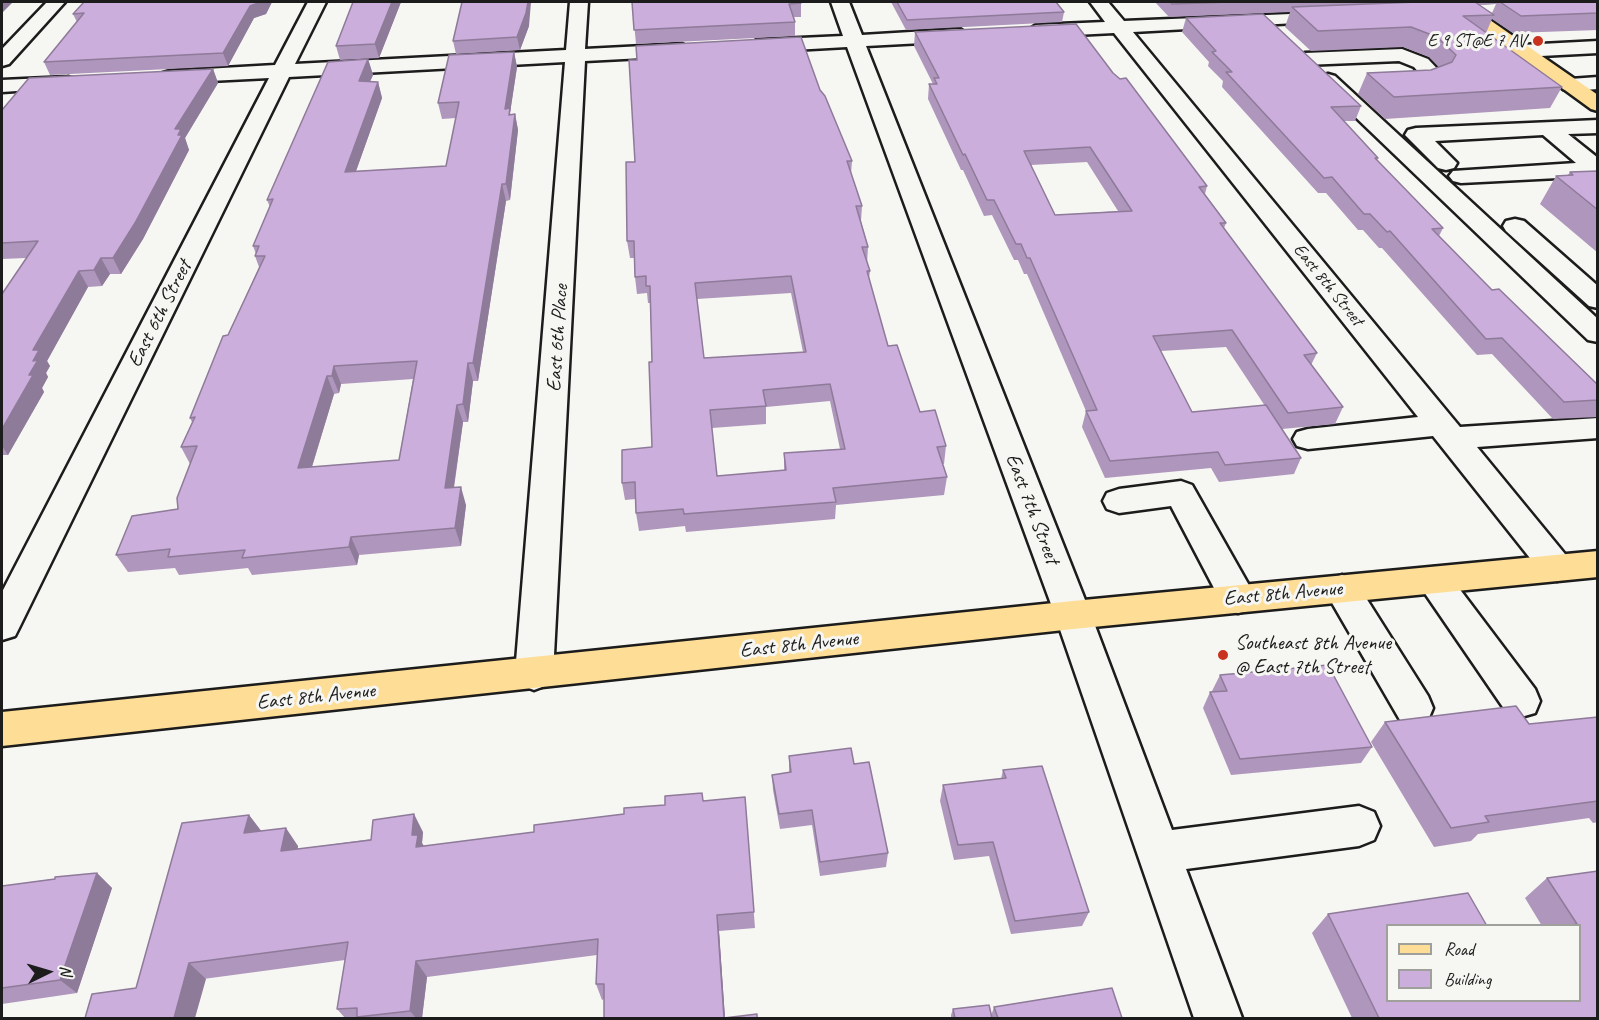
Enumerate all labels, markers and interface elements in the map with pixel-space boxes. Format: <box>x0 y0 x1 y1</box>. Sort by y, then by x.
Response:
place label: E 9 ST@E 7 AV <box>1427 30 1526 52</box>
marker: E 9 ST@E 7 AV <box>1531 34 1545 48</box>
street label: East 8th Street <box>1288 239 1368 331</box>
street label: East 6th Street <box>122 256 198 372</box>
street label: East 6th Place <box>542 284 574 392</box>
street label: East 7th Street <box>999 450 1065 568</box>
street label: East 8th Avenue <box>1223 576 1343 612</box>
street label: East 8th Avenue <box>739 626 859 664</box>
place label: Southeast 8th Avenue @ East 7th Street <box>1235 630 1391 680</box>
marker: Southeast 8th Avenue @ East 7th Street <box>1216 648 1230 662</box>
street label: East 8th Avenue <box>256 678 376 716</box>
legend <box>1386 924 1581 1002</box>
text: Road <box>1444 938 1474 960</box>
north arrow <box>18 942 78 1002</box>
text: N <box>56 965 76 976</box>
text: Building <box>1444 968 1491 990</box>

